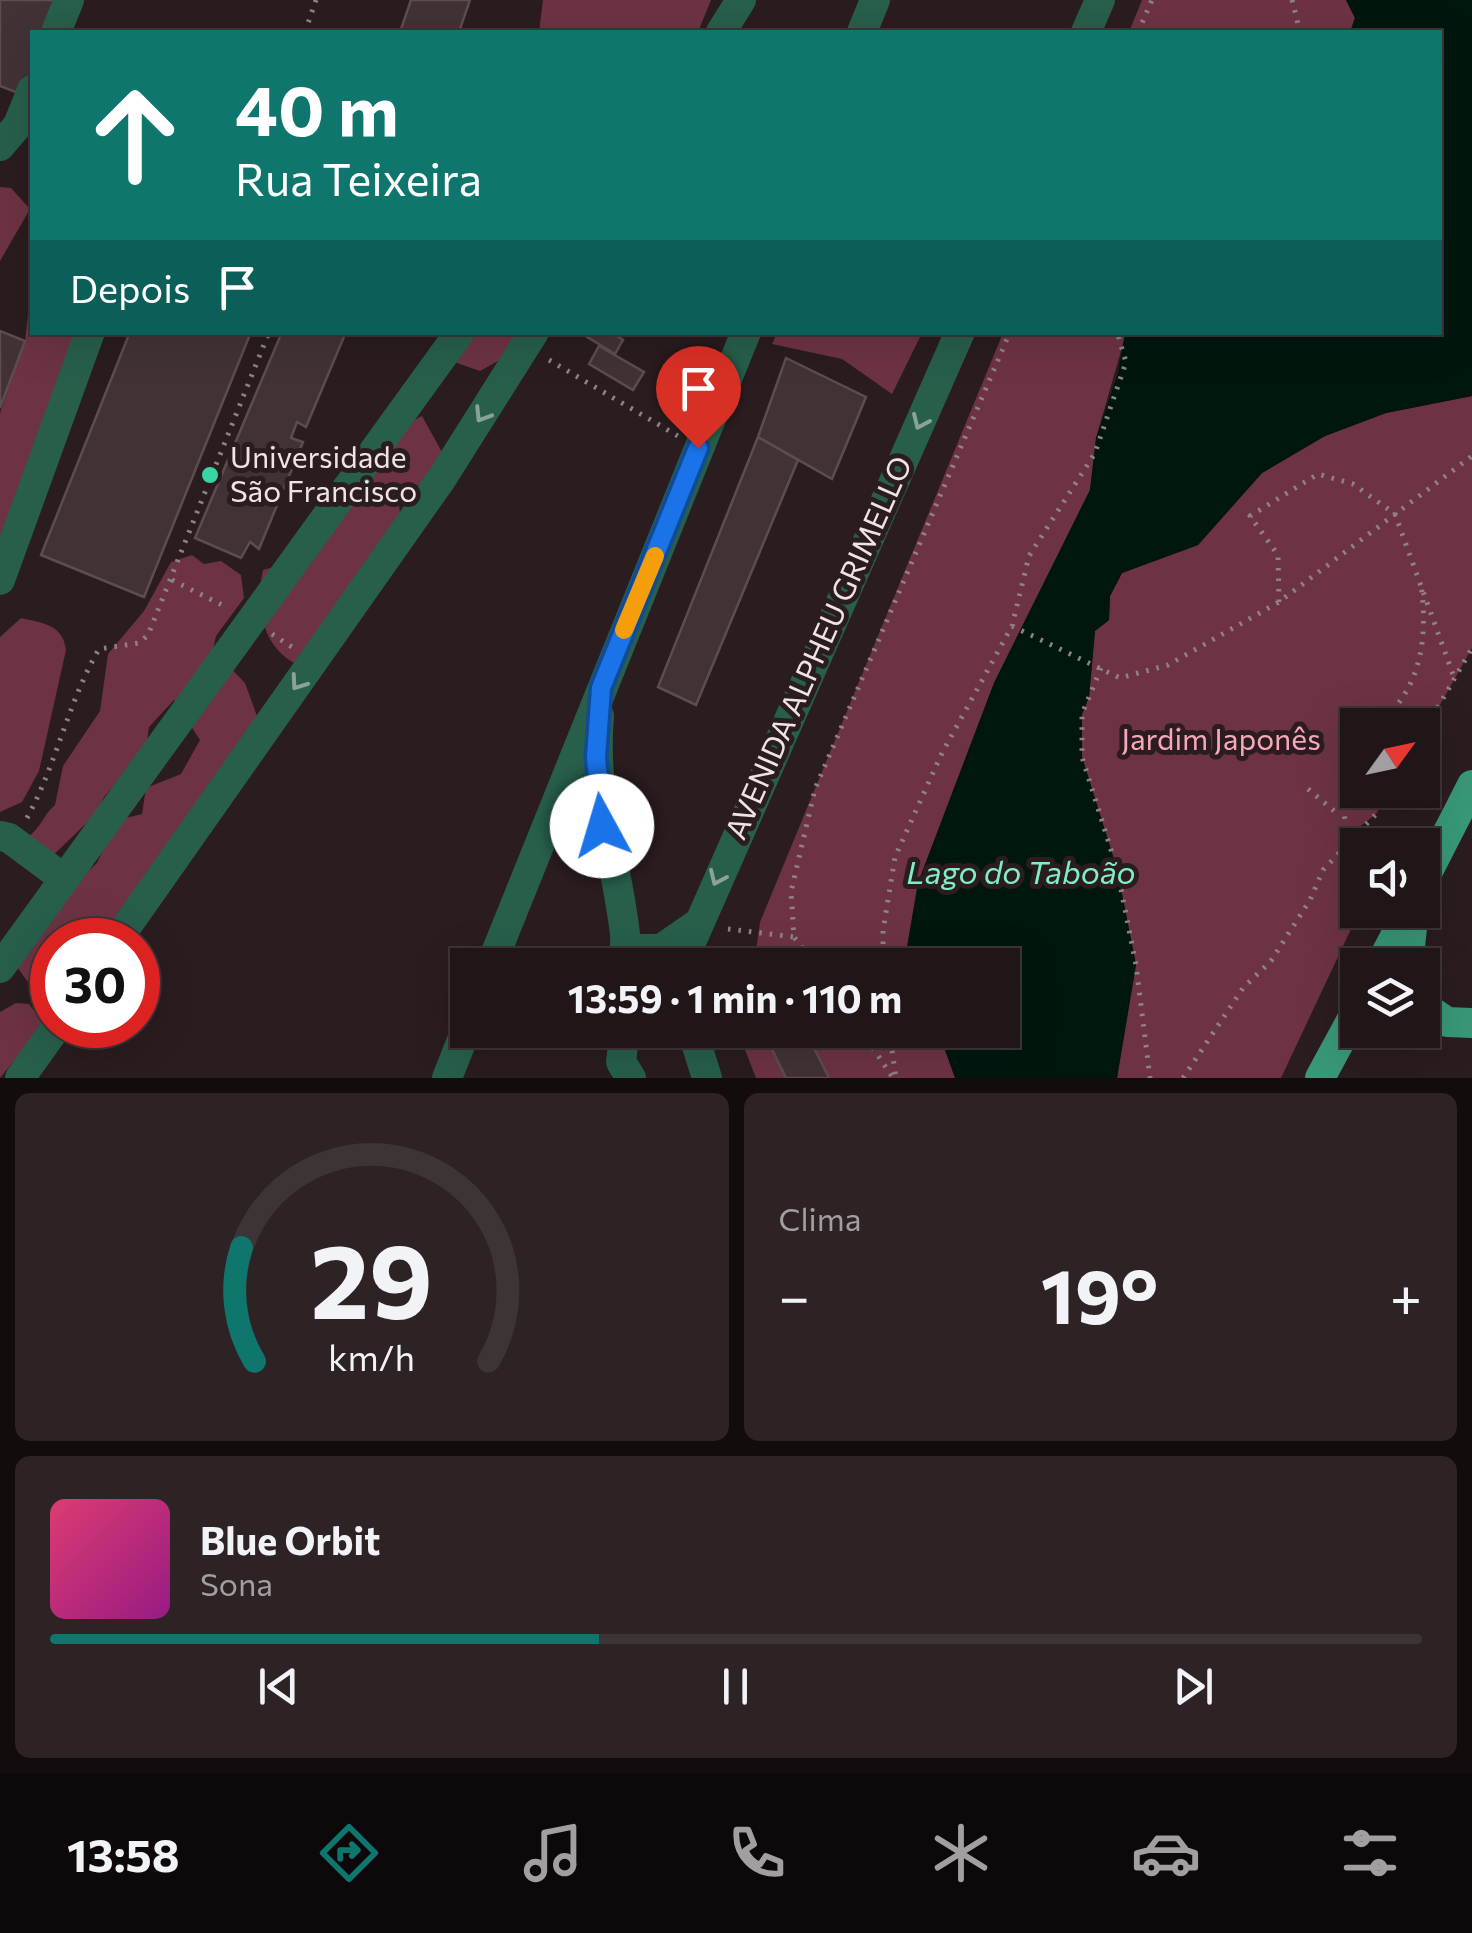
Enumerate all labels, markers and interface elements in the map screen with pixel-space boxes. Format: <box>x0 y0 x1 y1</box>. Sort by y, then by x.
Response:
text: 40 m <box>235 65 399 150</box>
icon: ahead <box>70 70 200 200</box>
text: Rua Teixeira <box>235 150 482 205</box>
icon: arrive <box>210 260 265 315</box>
text: Depois <box>70 264 190 311</box>
pin <box>656 346 741 449</box>
icon: arrive <box>671 361 726 416</box>
one-way arrow <box>475 404 494 422</box>
one-way arrow <box>912 412 932 430</box>
place label: Universidade São Francisco <box>230 437 417 508</box>
street label: AVENIDA ALPHEU GRIMELLO <box>715 450 918 844</box>
marker: Universidade São Francisco <box>199 464 221 486</box>
one-way arrow <box>292 672 310 690</box>
north arrow <box>1340 708 1440 808</box>
map controls <box>1340 708 1440 1048</box>
park label: Jardim Japonês <box>1121 719 1321 756</box>
position arrow <box>550 774 654 878</box>
button: sound <box>1340 828 1440 928</box>
water label: Lago do Taboão <box>906 851 1136 891</box>
one-way arrow <box>709 868 729 886</box>
speed limit sign: 30 <box>30 918 160 1048</box>
button: layers <box>1340 948 1440 1048</box>
text: 13:59 · 1 min · 110 m <box>568 974 902 1021</box>
text: Clima <box>779 1198 861 1238</box>
text: 29 <box>310 1213 433 1340</box>
text: 19° <box>1041 1248 1159 1339</box>
text: − <box>779 1261 810 1328</box>
text: + <box>1390 1261 1422 1328</box>
text: km/h <box>328 1335 415 1378</box>
text: Blue Orbit <box>200 1516 380 1563</box>
text: Sona <box>200 1563 273 1603</box>
icon: previous <box>251 1659 306 1714</box>
icon: pause <box>708 1659 763 1714</box>
icon: next <box>1166 1659 1221 1714</box>
icon: directions <box>314 1818 384 1888</box>
icon: music <box>518 1818 588 1888</box>
icon: phone <box>722 1818 792 1888</box>
icon: climate <box>926 1818 996 1888</box>
icon: car <box>1131 1818 1201 1888</box>
icon: filters <box>1335 1818 1405 1888</box>
text: 13:58 <box>67 1826 180 1881</box>

